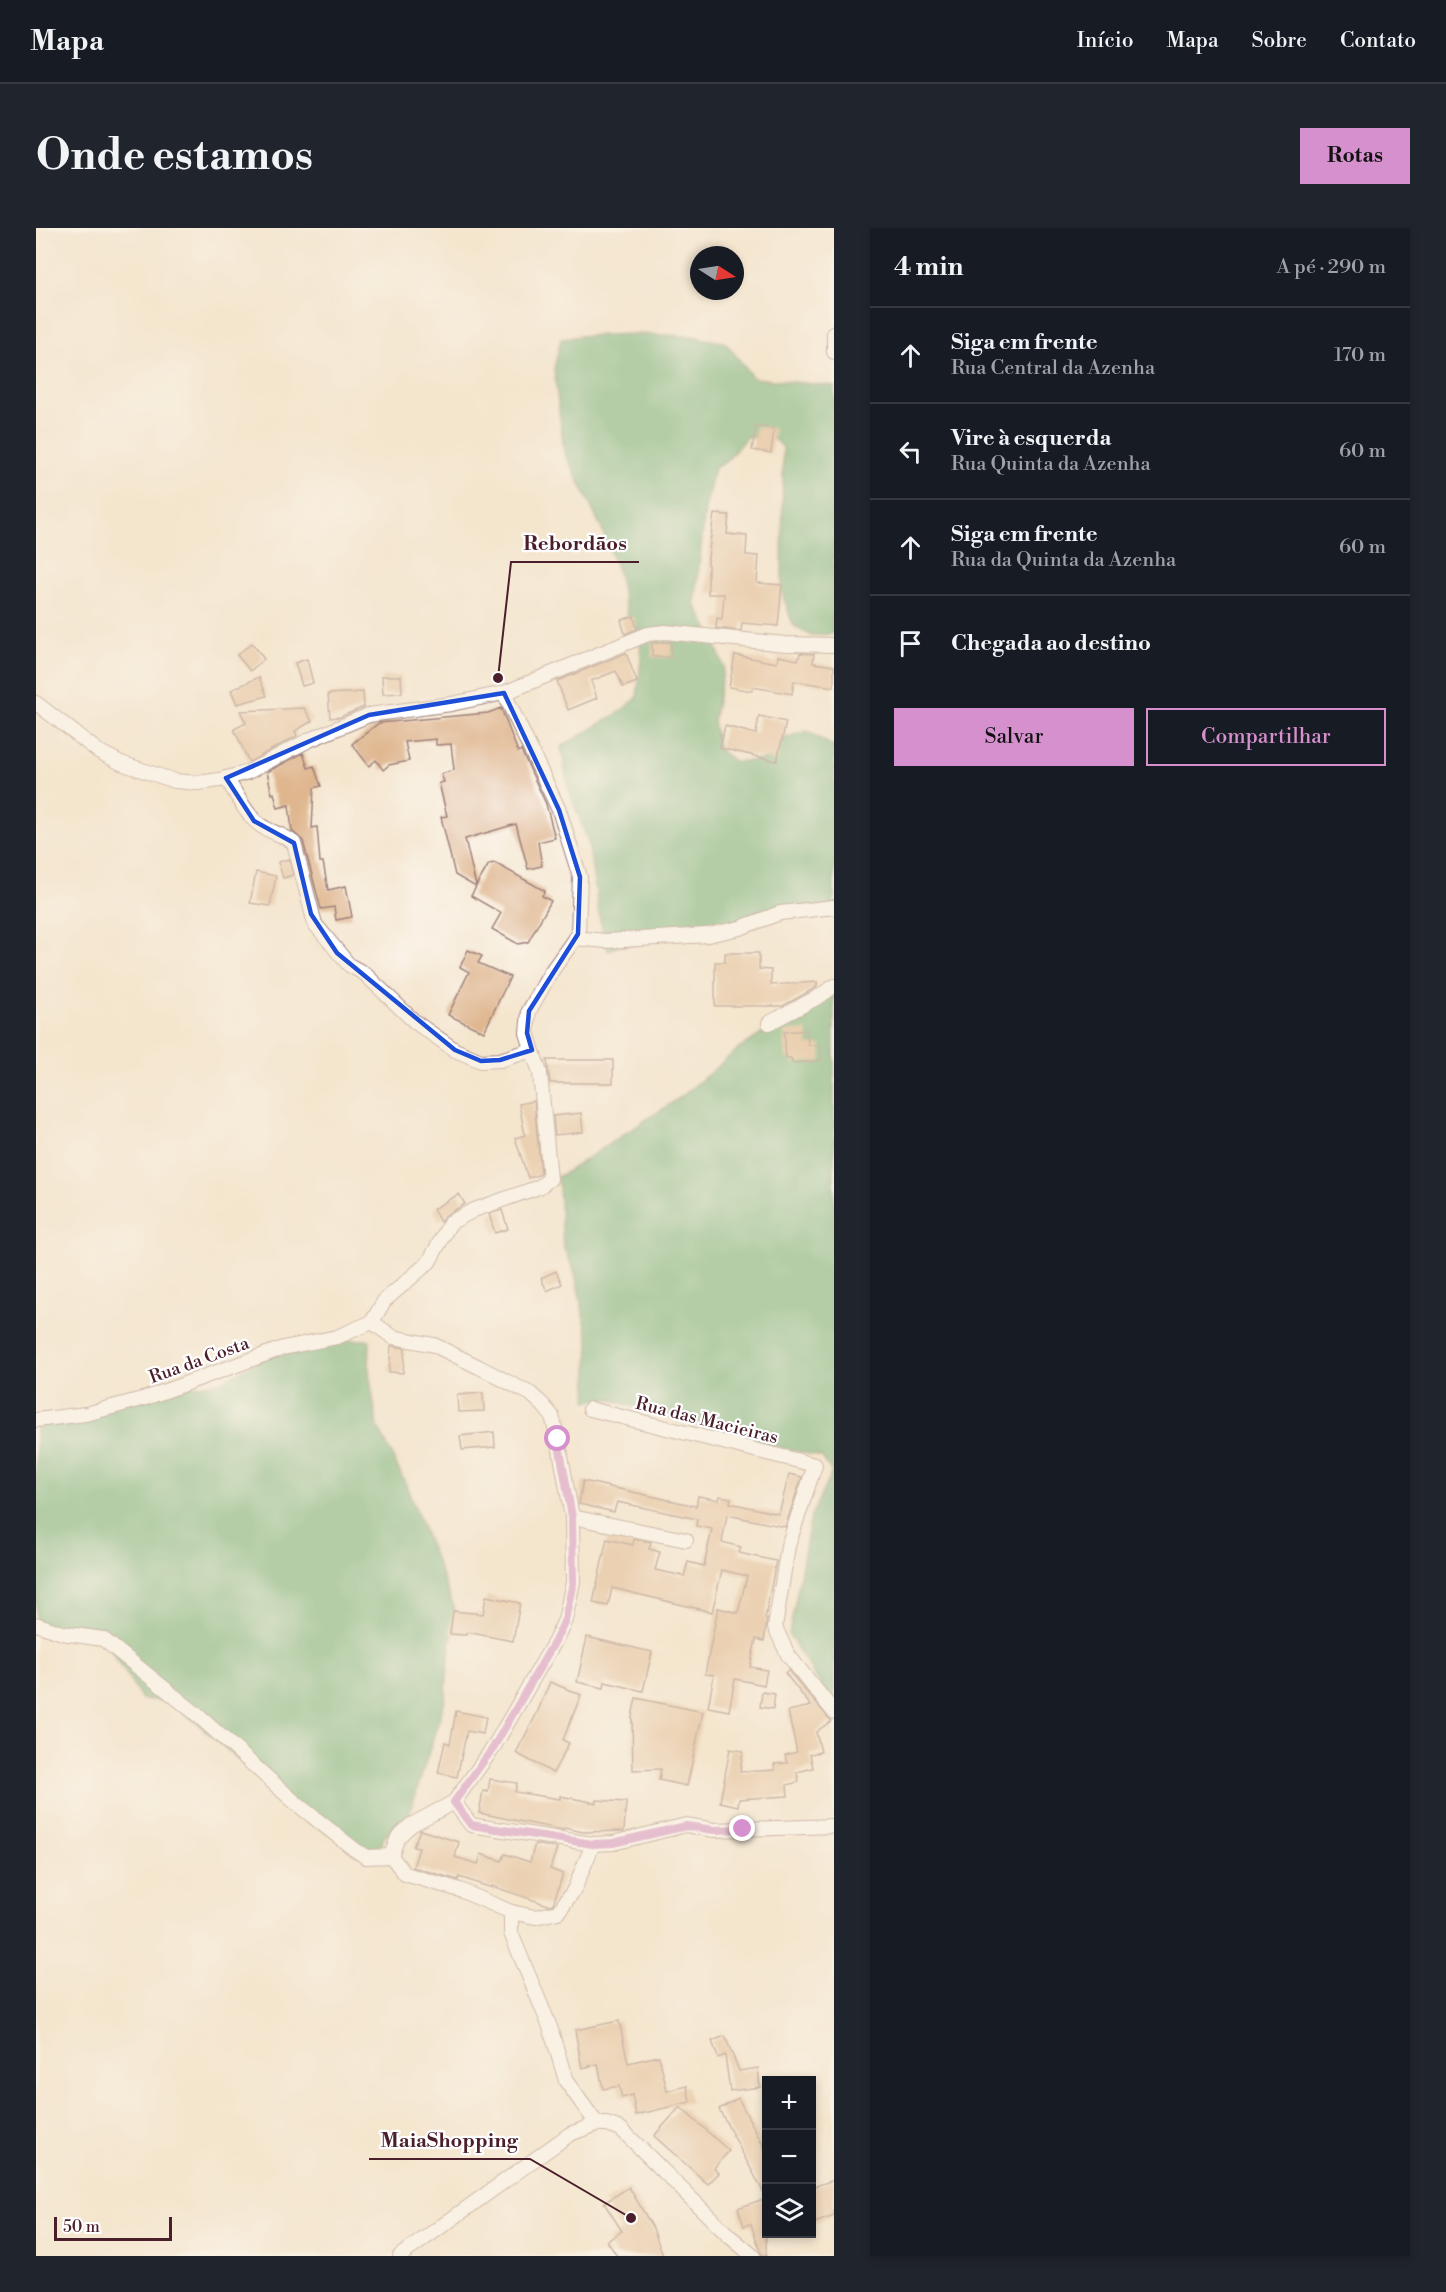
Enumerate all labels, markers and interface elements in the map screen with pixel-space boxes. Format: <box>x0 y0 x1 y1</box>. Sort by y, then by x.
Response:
text: Mapa <box>30 24 104 59</box>
text: Início <box>1077 28 1134 54</box>
text: Mapa <box>1167 28 1219 54</box>
text: Sobre <box>1252 28 1307 54</box>
text: Contato <box>1340 28 1416 54</box>
button: Rotas <box>1300 128 1410 184</box>
text: Onde estamos <box>36 130 313 183</box>
north arrow <box>690 246 744 300</box>
text: 4 min <box>894 251 964 283</box>
text: A pé · 290 m <box>1277 255 1386 280</box>
text: Siga em frente <box>951 329 1098 356</box>
icon: ahead <box>894 339 927 372</box>
text: 170 m <box>1334 343 1386 368</box>
text: Rua Central da Azenha <box>951 356 1155 381</box>
text: Vire à esquerda <box>951 425 1111 452</box>
icon: left <box>894 435 927 468</box>
text: 60 m <box>1339 439 1386 464</box>
text: Rua Quinta da Azenha <box>951 452 1151 477</box>
text: Siga em frente <box>951 521 1098 548</box>
callout: Rebordãos <box>511 524 639 562</box>
icon: ahead <box>894 531 927 564</box>
text: Rebordãos <box>523 532 627 557</box>
text: 60 m <box>1339 535 1386 560</box>
text: Rua da Quinta da Azenha <box>951 548 1176 573</box>
icon: arrive <box>894 627 927 660</box>
text: Chegada ao destino <box>951 630 1151 657</box>
button: Salvar <box>894 708 1134 766</box>
button: Compartilhar <box>1146 708 1386 766</box>
street label: Rua da Costa <box>146 1331 253 1389</box>
street label: Rua das Macieiras <box>633 1392 781 1449</box>
route start <box>544 1425 570 1451</box>
route end <box>729 1815 755 1841</box>
map controls <box>762 2076 816 2238</box>
button: + <box>762 2076 816 2130</box>
callout: MaiaShopping <box>369 2121 530 2159</box>
text: MaiaShopping <box>380 2129 518 2154</box>
button: − <box>762 2130 816 2184</box>
button: layers <box>762 2184 816 2238</box>
scale bar <box>54 2214 172 2242</box>
text: 50 m <box>63 2217 100 2237</box>

